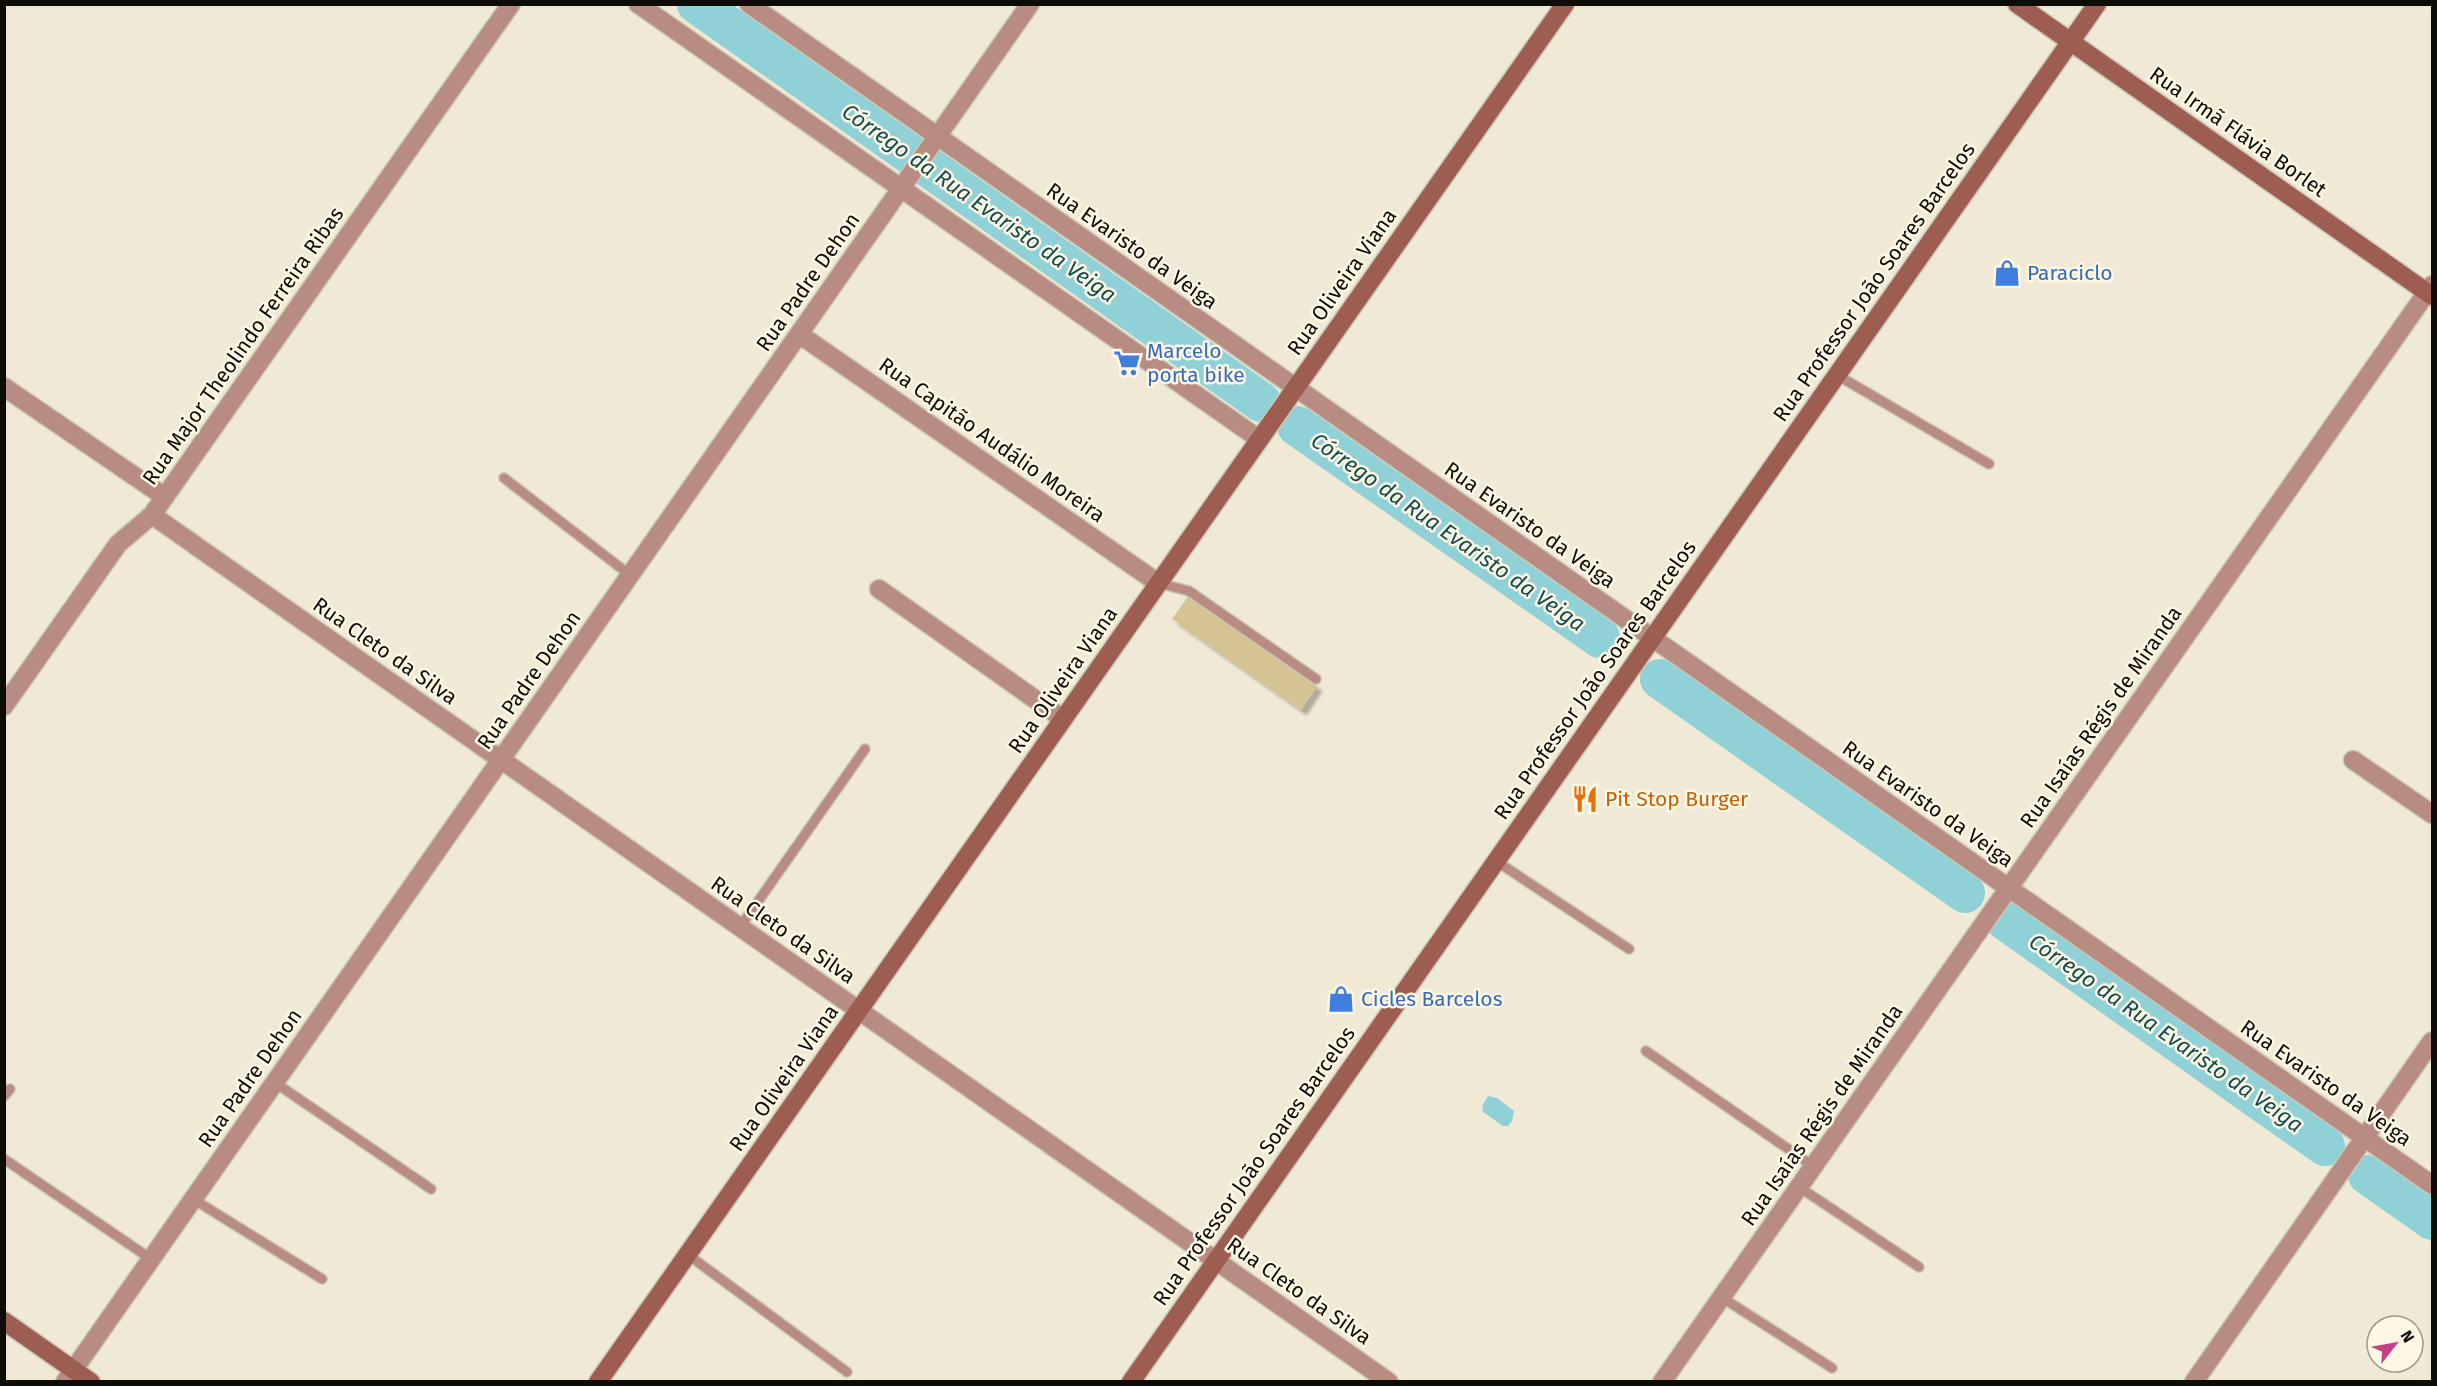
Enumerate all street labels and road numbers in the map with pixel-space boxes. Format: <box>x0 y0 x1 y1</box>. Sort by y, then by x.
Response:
street label: Rua Irmã Flávia Borlet <box>2145 61 2332 203</box>
street label: Rua Professor João Soares Barcelos <box>1767 137 1981 427</box>
street label: Rua Evaristo da Veiga <box>1041 177 1223 315</box>
street label: Rua Major Theolindo Ferreira Ribas <box>137 202 349 490</box>
street label: Rua Oliveira Viana <box>1282 204 1402 360</box>
street label: Rua Padre Dehon <box>751 208 865 356</box>
street label: Rua Capitão Audálio Moreira <box>874 352 1110 528</box>
street label: Rua Evaristo da Veiga <box>1439 456 1621 594</box>
street label: Rua Professor João Soares Barcelos <box>1488 535 1702 825</box>
street label: Rua Cleto da Silva <box>308 591 462 711</box>
street label: Rua Isaías Régis de Miranda <box>2014 601 2188 833</box>
street label: Rua Oliveira Viana <box>1003 602 1123 758</box>
street label: Rua Padre Dehon <box>472 606 586 754</box>
street label: Rua Evaristo da Veiga <box>1837 735 2019 873</box>
street label: Rua Cleto da Silva <box>706 870 860 990</box>
street label: Rua Isaías Régis de Miranda <box>1735 999 1909 1231</box>
street label: Rua Oliveira Viana <box>724 1000 844 1156</box>
street label: Rua Padre Dehon <box>193 1004 307 1152</box>
street label: Rua Evaristo da Veiga <box>2235 1014 2417 1152</box>
street label: Rua Professor João Soares Barcelos <box>1147 1021 1361 1311</box>
street label: Rua Cleto da Silva <box>1222 1231 1376 1351</box>

